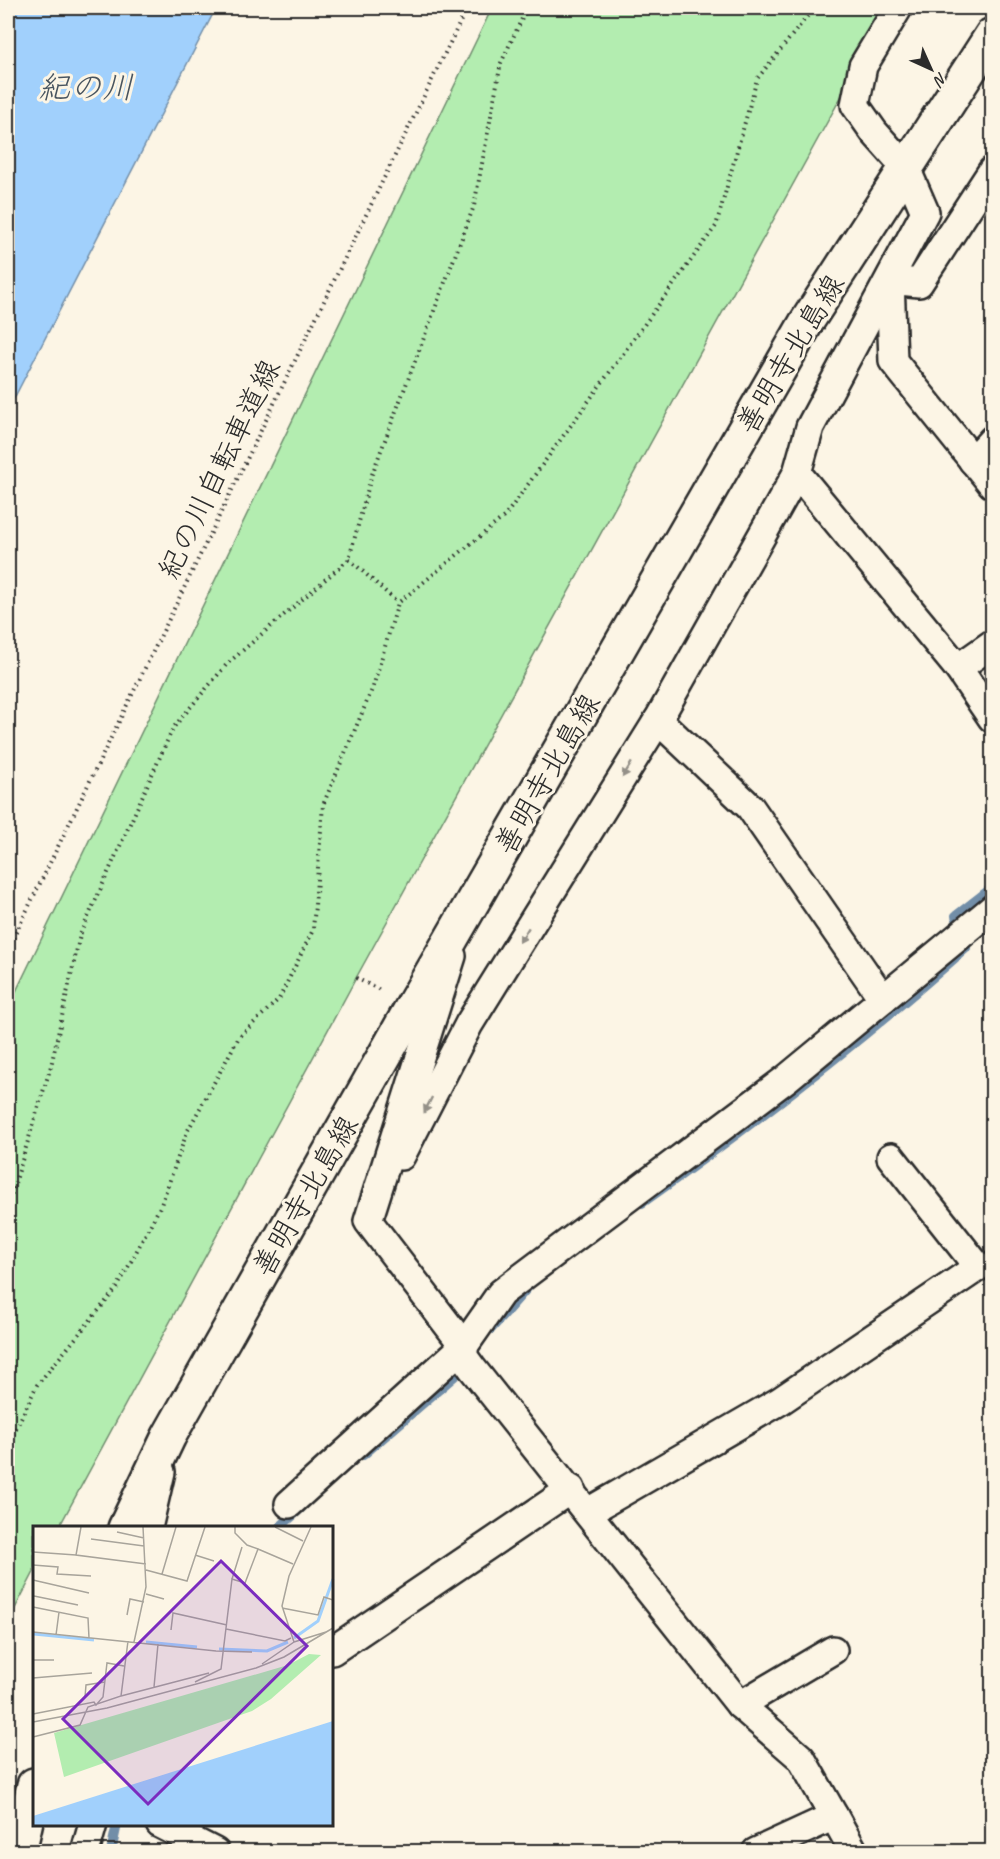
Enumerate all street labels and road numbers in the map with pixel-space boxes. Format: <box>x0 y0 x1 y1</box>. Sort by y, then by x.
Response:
street label: 善明寺北島線 <box>727 267 853 441</box>
street label: 紀の川自転車道線 <box>149 353 289 585</box>
street label: 善明寺北島線 <box>486 687 608 861</box>
street label: 善明寺北島線 <box>244 1109 366 1283</box>

